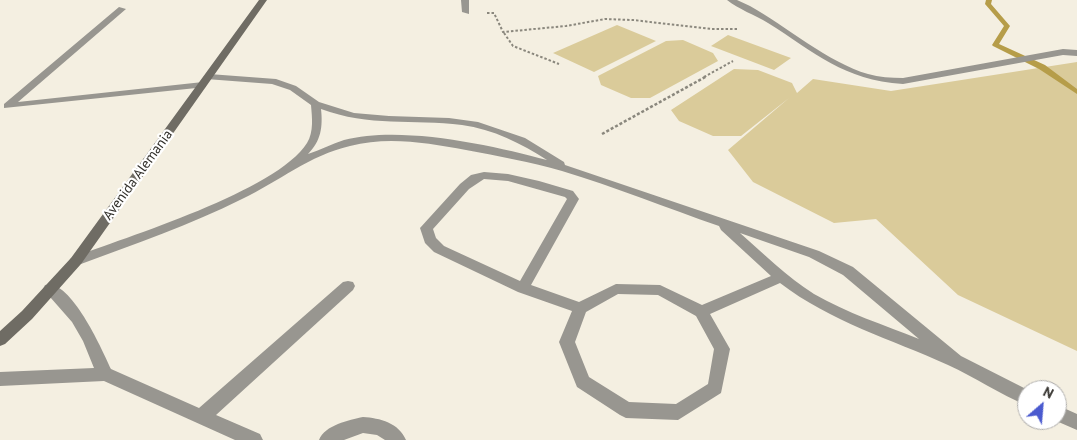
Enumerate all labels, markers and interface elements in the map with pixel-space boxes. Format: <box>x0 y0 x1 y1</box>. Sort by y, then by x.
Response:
street label: Avenida Alemania <box>100 127 176 223</box>
north arrow <box>1017 380 1067 430</box>
text: N <box>1040 382 1057 403</box>

